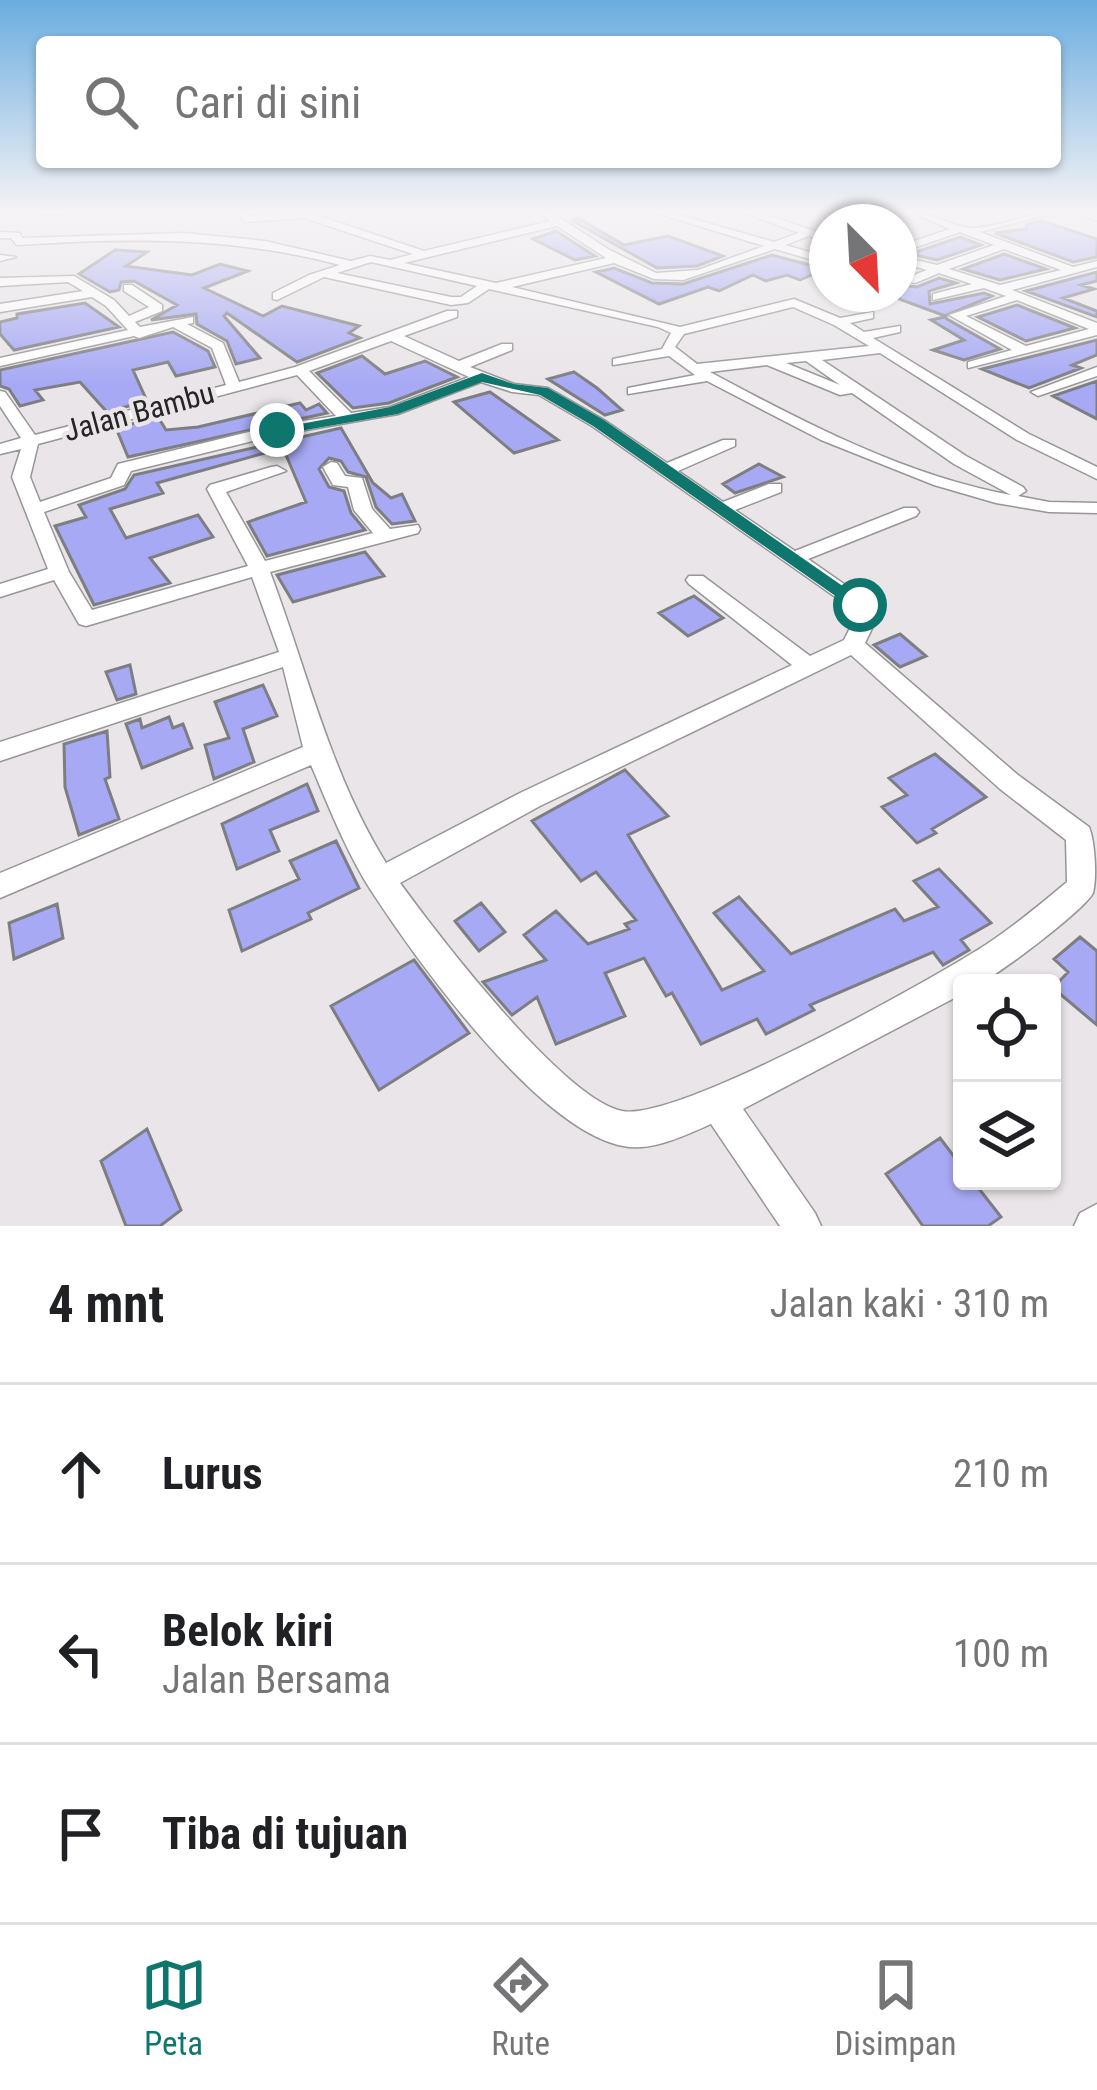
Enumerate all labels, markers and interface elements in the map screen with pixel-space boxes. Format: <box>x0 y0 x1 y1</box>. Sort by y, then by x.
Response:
search box <box>36 36 1061 168</box>
icon: search <box>78 69 144 135</box>
text: Cari di sini <box>174 76 361 129</box>
north arrow <box>809 204 917 312</box>
street label: Jalan Bambu <box>60 375 218 448</box>
route end <box>250 403 304 457</box>
route start <box>833 578 887 632</box>
map controls <box>953 974 1061 1190</box>
button: locate <box>953 974 1061 1082</box>
button: layers <box>953 1082 1061 1190</box>
text: 4 mnt <box>48 1275 164 1334</box>
text: Jalan kaki · 310 m <box>770 1281 1049 1327</box>
icon: ahead <box>48 1441 114 1507</box>
text: Lurus <box>162 1447 263 1500</box>
text: 210 m <box>953 1451 1049 1497</box>
text: Belok kiri <box>162 1604 333 1657</box>
icon: left <box>48 1621 114 1687</box>
text: 100 m <box>953 1631 1049 1677</box>
text: Jalan Bersama <box>162 1657 391 1703</box>
icon: arrive <box>48 1801 114 1867</box>
text: Tiba di tujuan <box>162 1807 408 1860</box>
tab: Peta <box>141 1952 207 2063</box>
tab: Rute <box>488 1952 554 2063</box>
tab: Disimpan <box>835 1952 956 2063</box>

